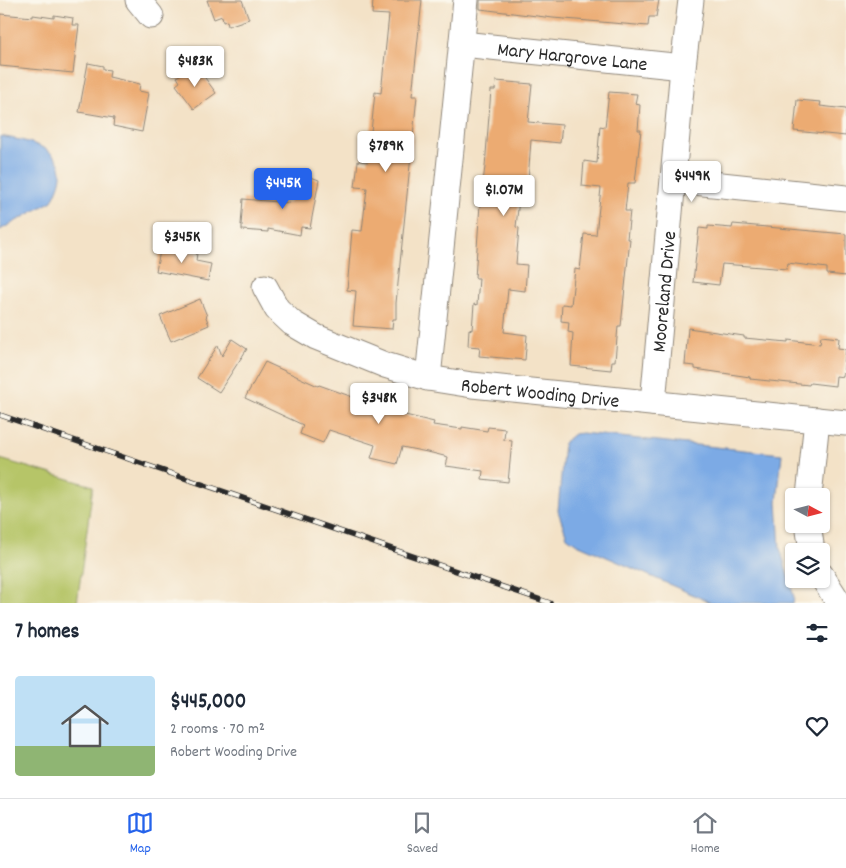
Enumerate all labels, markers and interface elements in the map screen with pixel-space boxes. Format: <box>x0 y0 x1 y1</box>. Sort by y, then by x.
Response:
street label: Mary Hargrove Lane <box>496 37 649 80</box>
pin: $483K <box>160 46 230 88</box>
text: $483K <box>177 50 213 73</box>
pin: $789K <box>351 130 421 173</box>
text: $789K <box>368 135 404 158</box>
pin: $449K <box>657 160 727 203</box>
text: $449K <box>674 165 710 188</box>
pin: $445K <box>248 168 318 210</box>
text: $445K <box>265 172 301 195</box>
pin: $1.07M <box>463 174 545 217</box>
text: $1.07M <box>485 179 523 202</box>
pin: $345K <box>147 222 217 264</box>
text: $345K <box>164 226 200 249</box>
street label: Mooreland Drive <box>647 230 685 354</box>
street label: Robert Wooding Drive <box>459 372 621 417</box>
pin: $348K <box>344 382 414 425</box>
text: $348K <box>361 387 397 410</box>
north arrow <box>785 488 830 532</box>
map controls <box>785 488 830 588</box>
button: layers <box>785 543 830 588</box>
text: 7 homes <box>15 618 79 648</box>
icon: filters <box>803 619 831 647</box>
text: $445,000 <box>170 688 246 718</box>
icon: home <box>55 696 115 756</box>
icon: heart <box>803 712 831 740</box>
text: 2 rooms · 70 m² <box>170 718 265 741</box>
text: Robert Wooding Drive <box>170 741 297 764</box>
tab: Map <box>126 809 154 859</box>
tab: Saved <box>407 809 438 859</box>
tab: Home <box>691 809 720 859</box>

